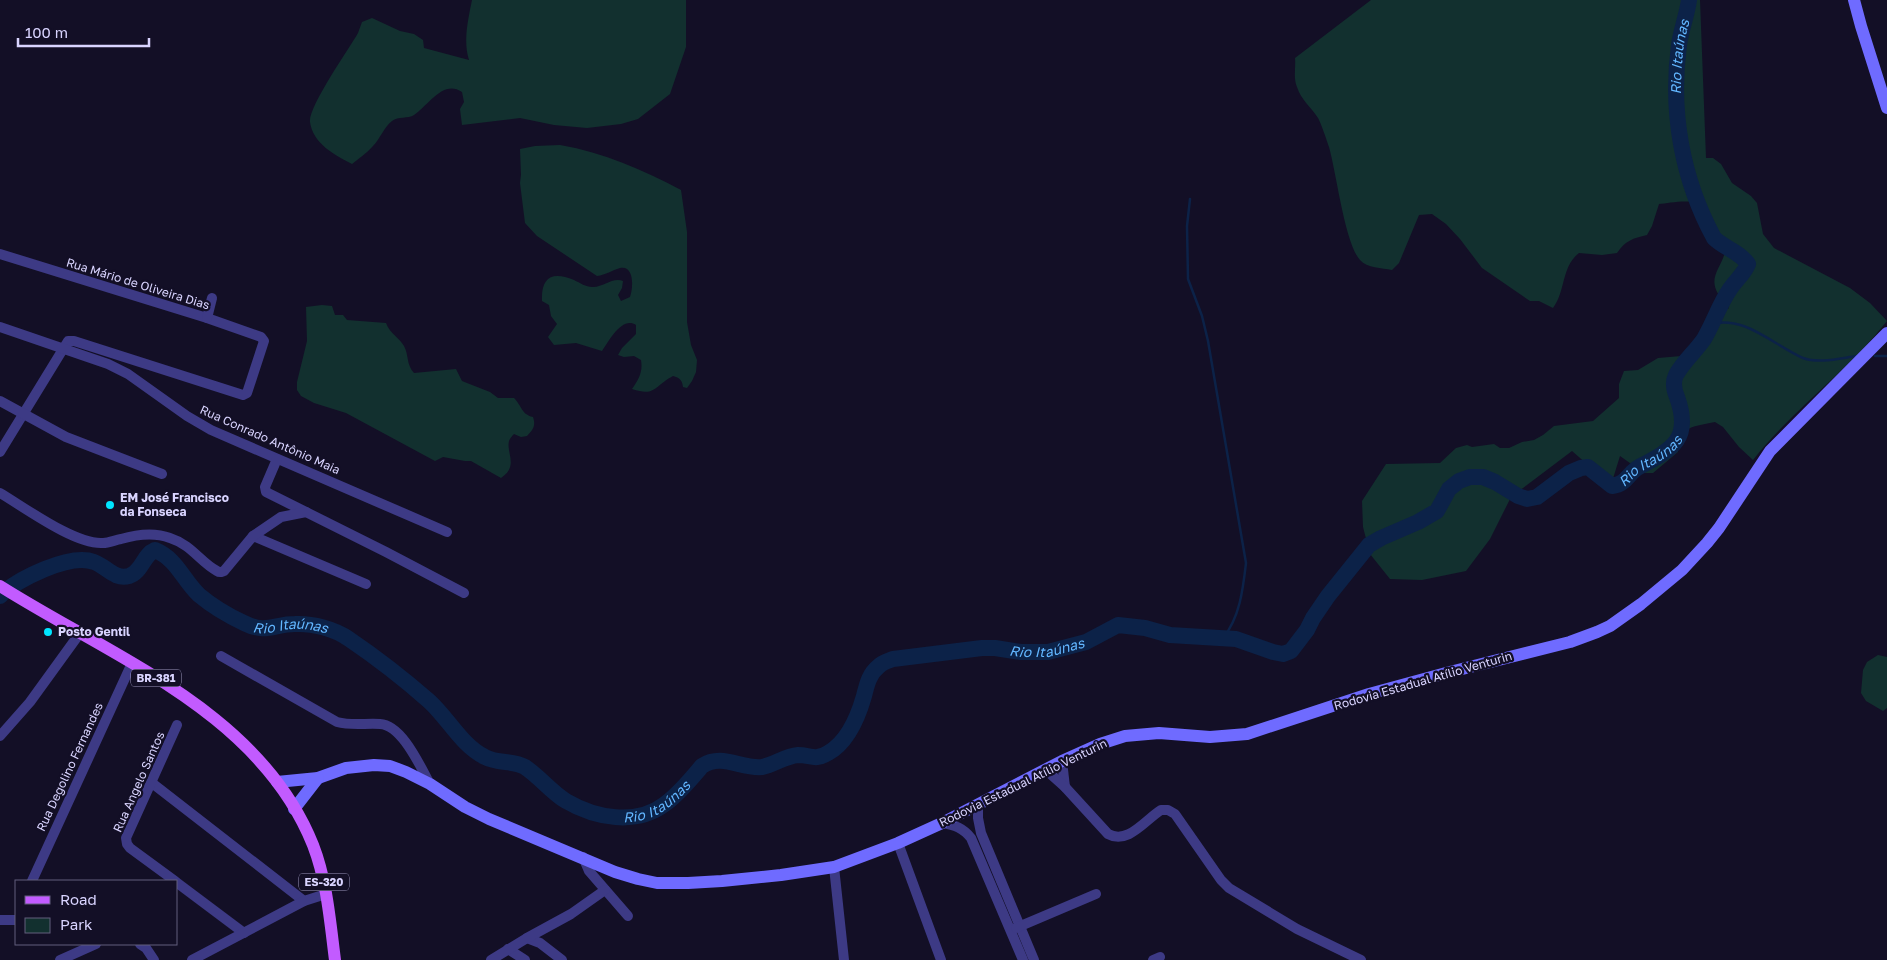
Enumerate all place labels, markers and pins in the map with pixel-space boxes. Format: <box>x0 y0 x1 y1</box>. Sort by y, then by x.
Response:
place label: EM José Francisco da Fonseca <box>120 490 229 519</box>
marker: EM José Francisco da Fonseca <box>104 499 116 511</box>
place label: Posto Gentil <box>58 624 130 639</box>
marker: Posto Gentil <box>42 626 54 638</box>

